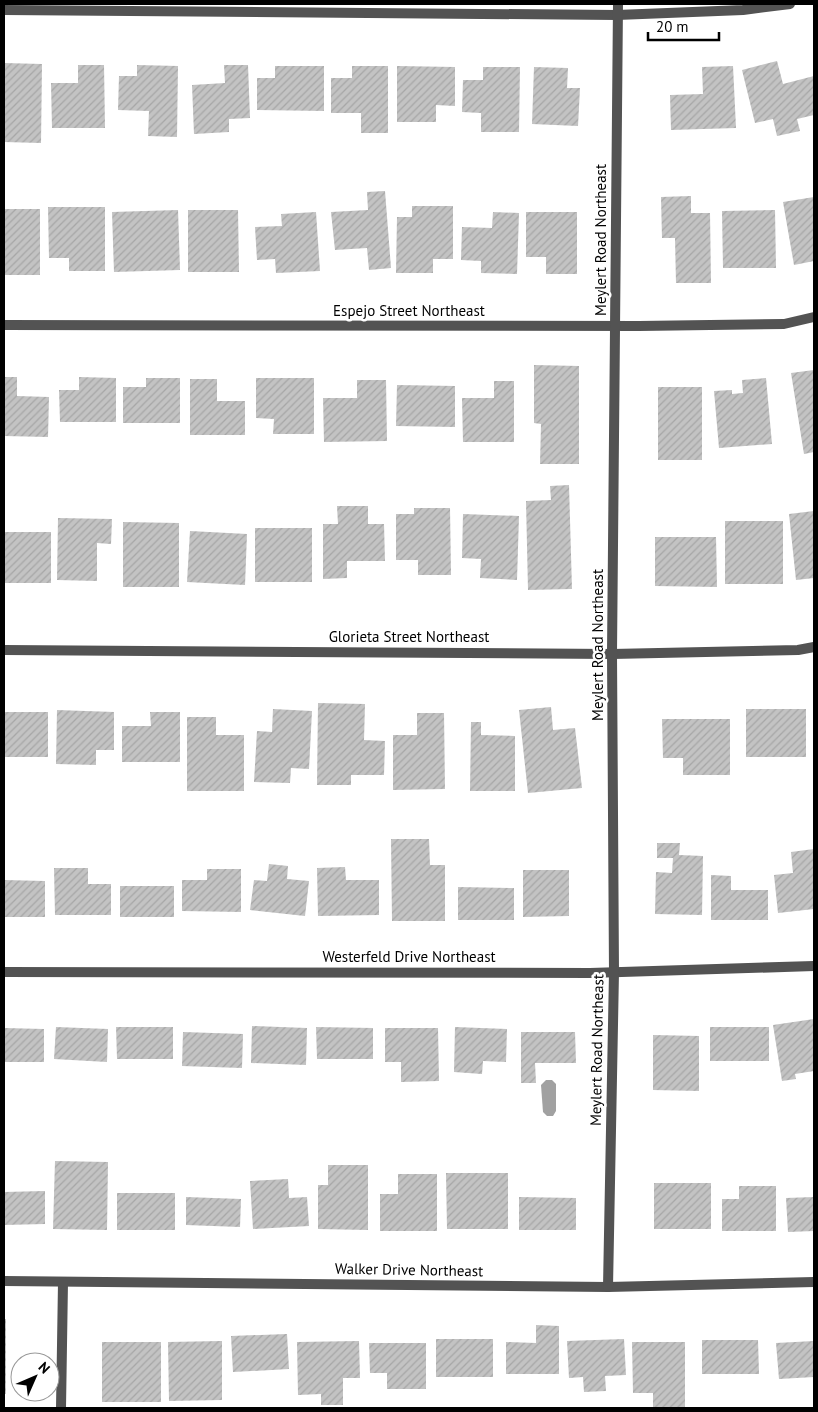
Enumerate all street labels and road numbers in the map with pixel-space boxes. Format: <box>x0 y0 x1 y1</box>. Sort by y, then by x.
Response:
street label: Meylert Road Northeast <box>591 164 610 316</box>
street label: Espejo Street Northeast <box>333 301 485 320</box>
street label: Meylert Road Northeast <box>588 569 607 721</box>
street label: Glorieta Street Northeast <box>329 627 489 646</box>
street label: Westerfeld Drive Northeast <box>322 947 496 966</box>
street label: Meylert Road Northeast <box>586 974 607 1126</box>
street label: Walker Drive Northeast <box>335 1259 483 1280</box>

